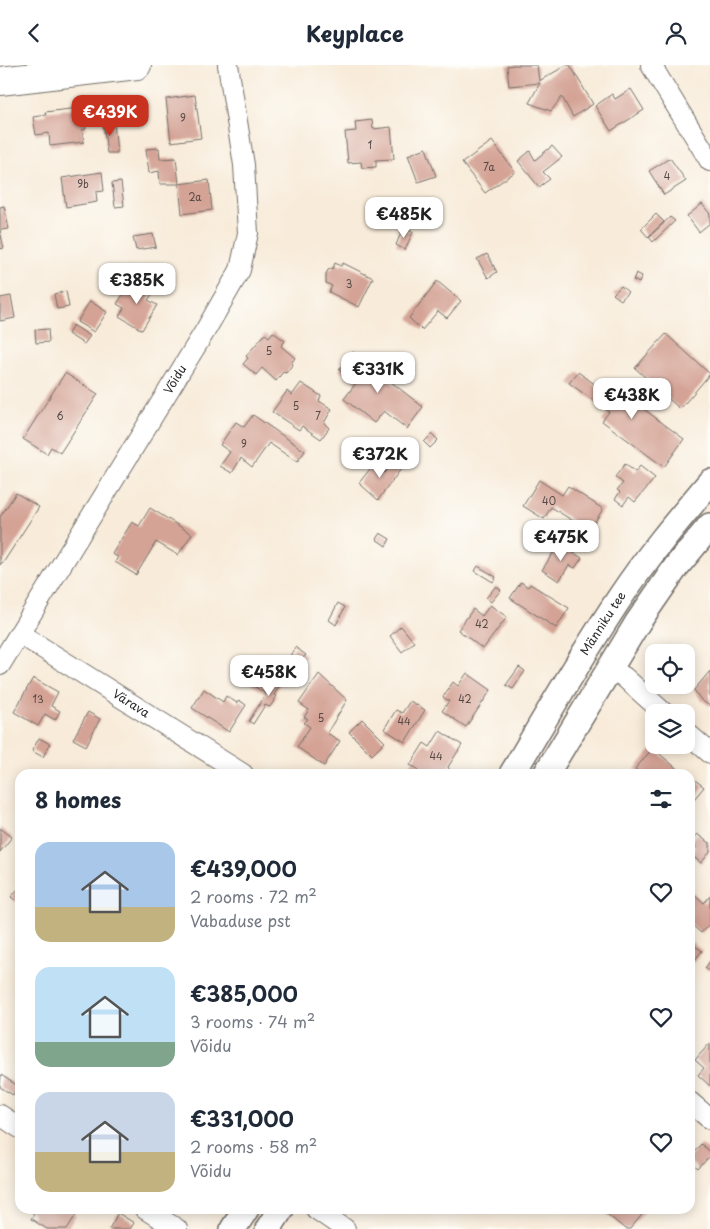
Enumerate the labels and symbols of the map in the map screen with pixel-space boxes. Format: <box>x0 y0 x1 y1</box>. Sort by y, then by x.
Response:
pin: €439K <box>75 95 145 137</box>
house number: 9 <box>180 110 186 125</box>
house number: 1 <box>368 137 372 152</box>
house number: 7a <box>483 159 495 174</box>
house number: 4 <box>664 168 671 183</box>
house number: 9b <box>77 176 89 191</box>
house number: 2a <box>188 189 202 204</box>
pin: €485K <box>369 197 439 239</box>
pin: €385K <box>102 263 172 305</box>
house number: 3 <box>346 276 352 291</box>
house number: 5 <box>266 343 272 358</box>
pin: €331K <box>343 351 413 394</box>
street label: Võidu <box>159 361 190 397</box>
pin: €438K <box>597 377 667 420</box>
house number: 5 <box>293 398 299 413</box>
house number: 6 <box>56 408 64 423</box>
house number: 7 <box>315 408 321 423</box>
house number: 9 <box>241 436 247 451</box>
pin: €372K <box>345 437 415 479</box>
house number: 40 <box>542 493 556 508</box>
pin: €475K <box>526 519 596 562</box>
street label: Männiku tee <box>575 587 630 658</box>
house number: 42 <box>475 616 489 631</box>
pin: €458K <box>234 655 304 697</box>
street label: Värava <box>109 684 154 722</box>
house number: 13 <box>32 691 44 706</box>
house number: 42 <box>458 691 472 706</box>
house number: 5 <box>318 710 324 725</box>
house number: 44 <box>397 713 411 728</box>
house number: 44 <box>429 748 443 763</box>

